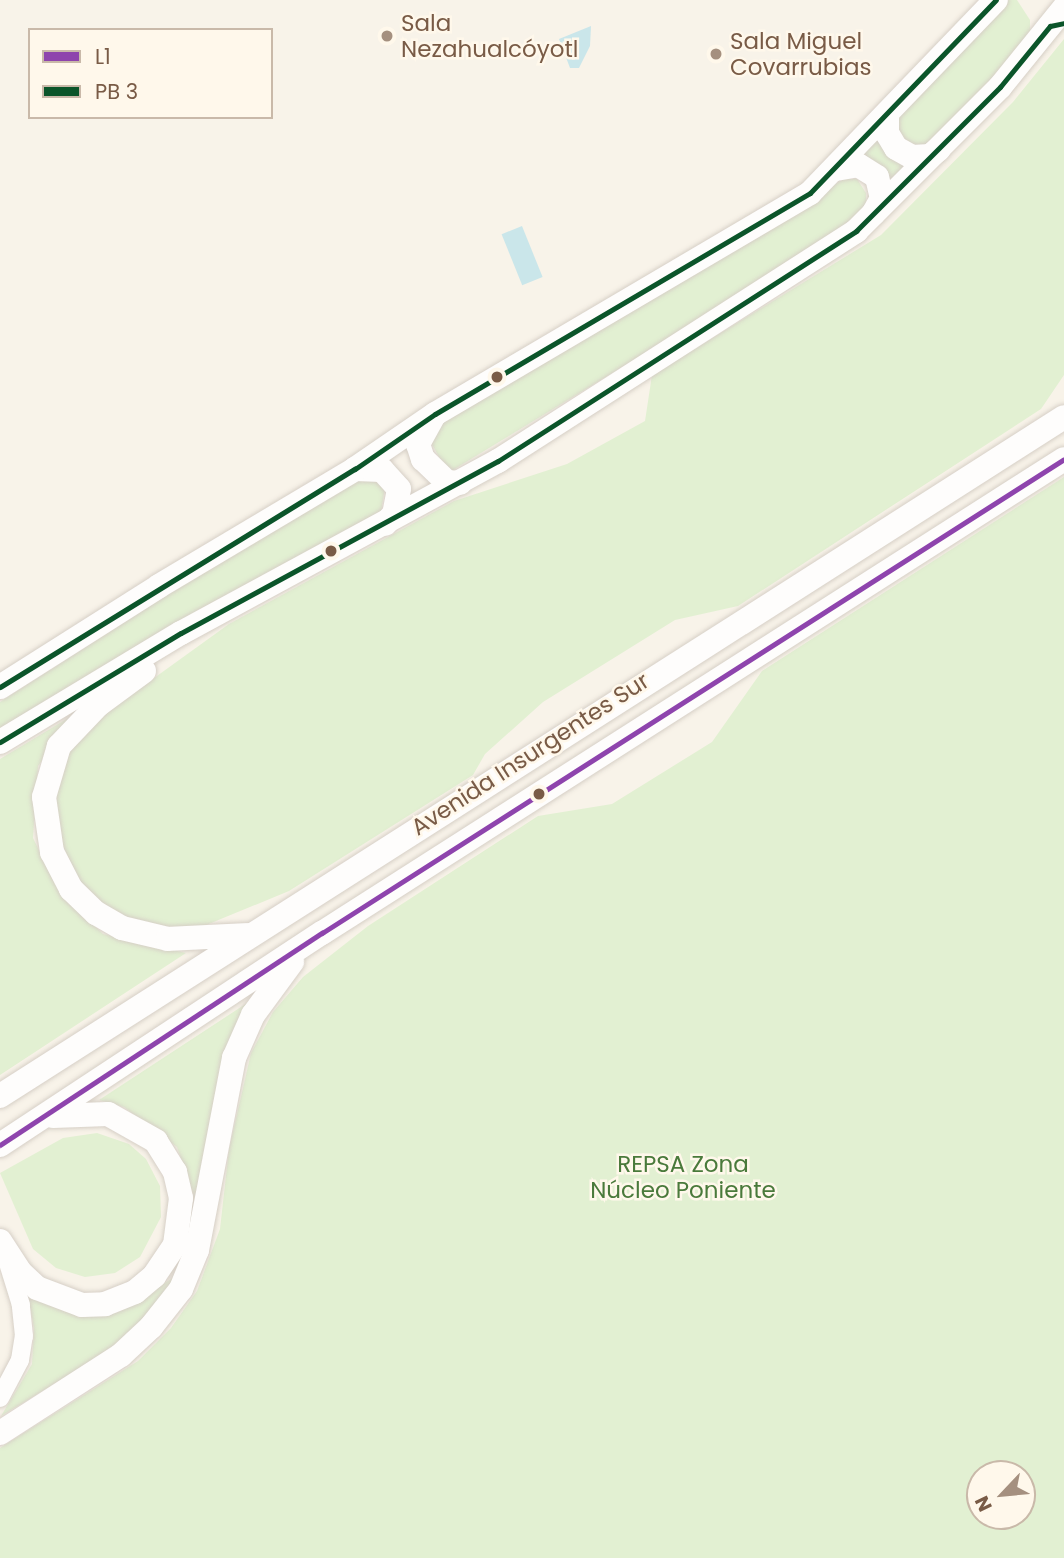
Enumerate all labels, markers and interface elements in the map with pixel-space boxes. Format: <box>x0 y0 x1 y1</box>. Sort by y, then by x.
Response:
place label: Sala Nezahualcóyotl <box>401 9 578 63</box>
place label: Sala Miguel Covarrubias <box>730 27 872 81</box>
legend <box>28 28 273 119</box>
marker: Sala Nezahualcóyotl <box>379 28 395 44</box>
text: L1 <box>95 42 111 71</box>
marker: Sala Miguel Covarrubias <box>708 46 724 62</box>
text: PB 3 <box>95 77 138 106</box>
unlabelled marker <box>490 370 504 384</box>
unlabelled marker <box>324 544 338 558</box>
street label: Avenida Insurgentes Sur <box>406 667 654 841</box>
unlabelled marker <box>532 787 546 801</box>
park label: REPSA Zona Núcleo Poniente <box>590 1150 776 1204</box>
north arrow <box>966 1460 1036 1530</box>
text: N <box>968 1491 999 1516</box>

